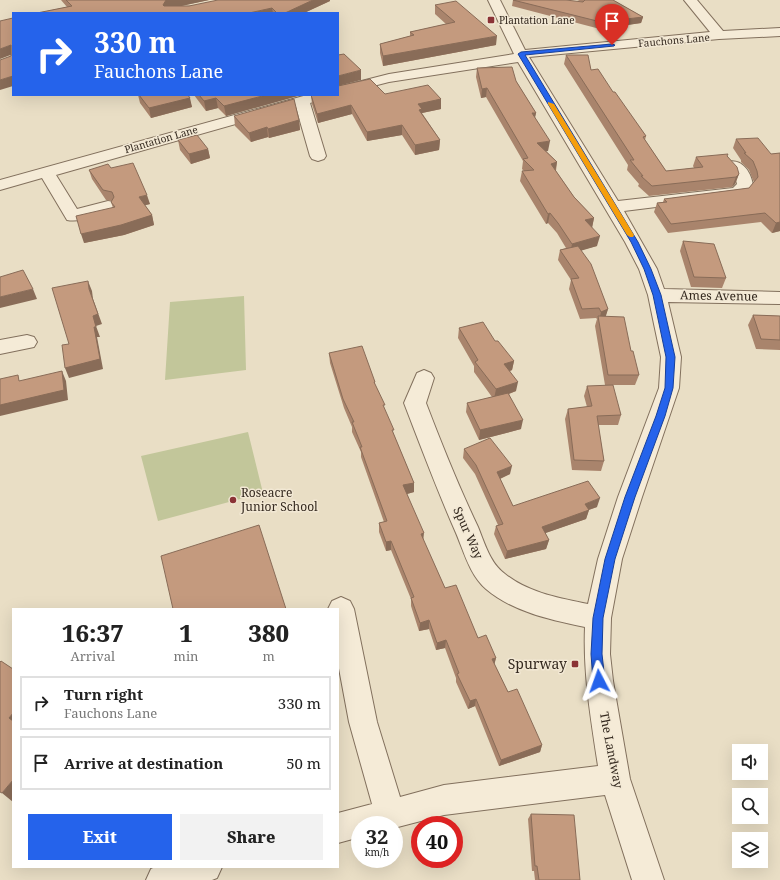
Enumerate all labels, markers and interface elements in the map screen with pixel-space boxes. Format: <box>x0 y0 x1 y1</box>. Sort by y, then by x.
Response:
pin <box>595 4 629 45</box>
icon: arrive <box>601 10 623 32</box>
place label: Plantation Lane <box>499 13 575 27</box>
marker: Plantation Lane <box>486 15 496 25</box>
text: 330 m <box>94 23 176 61</box>
icon: right <box>28 28 80 80</box>
street label: Fauchons Lane <box>638 30 710 50</box>
text: Fauchons Lane <box>94 59 223 83</box>
street label: Plantation Lane <box>123 122 199 156</box>
street label: Ames Avenue <box>680 286 758 305</box>
place label: Roseacre Junior School <box>240 484 318 515</box>
marker: Roseacre Junior School <box>228 495 238 505</box>
street label: Spur Way <box>449 504 488 562</box>
text: 16:37 <box>62 616 124 649</box>
text: 1 <box>179 616 193 649</box>
text: 380 <box>248 616 289 649</box>
text: Arrival <box>71 647 115 665</box>
text: min <box>174 647 198 665</box>
text: m <box>263 647 275 665</box>
place label: Spurway <box>508 654 567 673</box>
marker: Spurway <box>570 659 580 669</box>
position arrow <box>578 660 620 702</box>
text: Turn right <box>64 684 143 704</box>
icon: right <box>30 692 52 714</box>
text: 330 m <box>278 693 321 713</box>
text: Fauchons Lane <box>64 704 157 722</box>
street label: The Landway <box>596 710 627 790</box>
map controls <box>732 744 768 868</box>
button: sound <box>732 744 768 780</box>
icon: arrive <box>30 752 52 774</box>
text: Arrive at destination <box>64 753 223 773</box>
text: 50 m <box>286 753 321 773</box>
button: search <box>732 788 768 824</box>
button: Exit <box>28 814 172 860</box>
button: Share <box>180 814 323 860</box>
speed limit sign: 40 <box>411 816 463 868</box>
text: 32 <box>366 823 388 850</box>
button: layers <box>732 832 768 868</box>
text: km/h <box>365 845 389 859</box>

